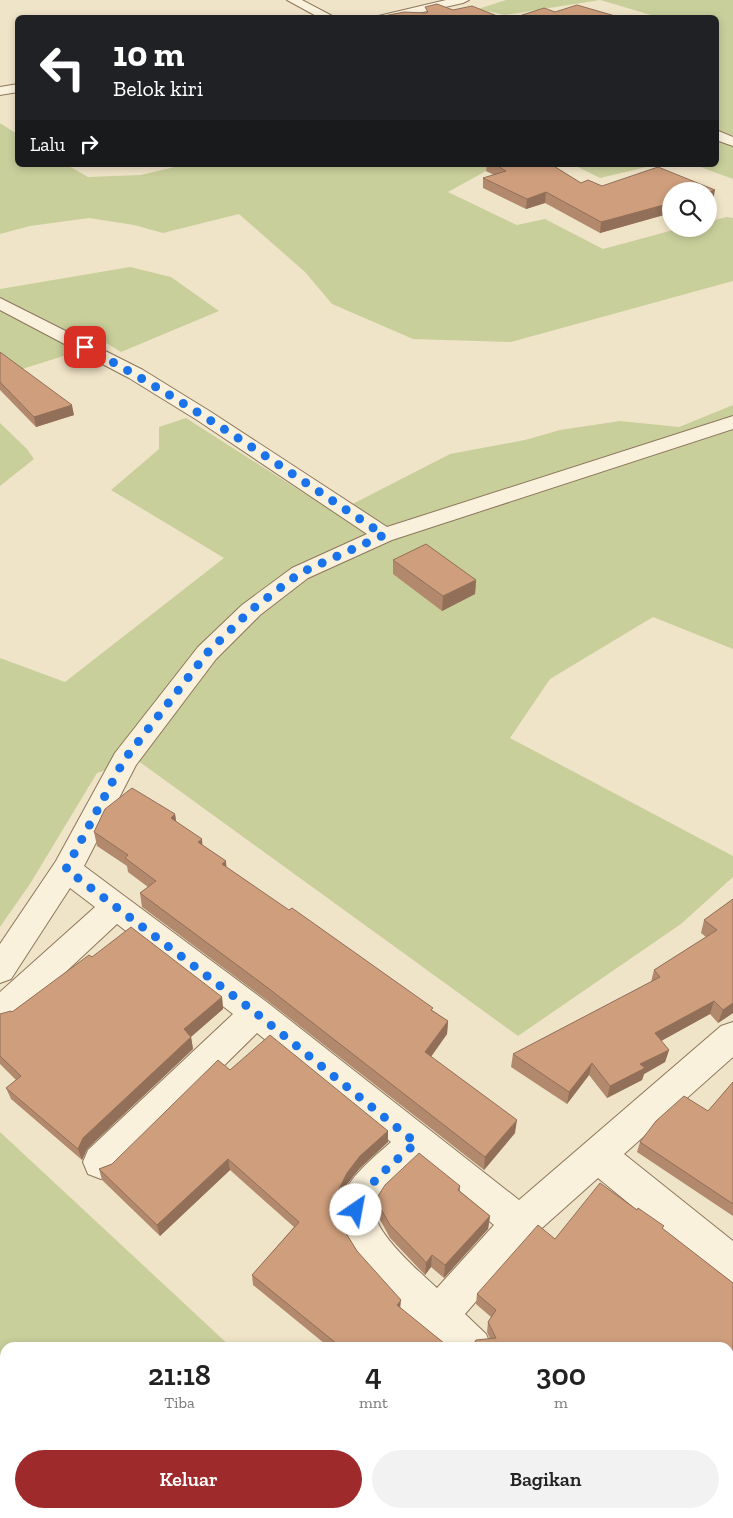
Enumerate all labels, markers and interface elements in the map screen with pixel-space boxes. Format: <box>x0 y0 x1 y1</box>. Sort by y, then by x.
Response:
text: 10 m <box>113 33 185 75</box>
icon: left <box>30 35 95 100</box>
text: Belok kiri <box>113 75 203 102</box>
icon: right <box>75 130 103 158</box>
text: Lalu <box>30 133 65 156</box>
map controls <box>662 182 717 237</box>
button: search <box>662 182 717 237</box>
pin <box>64 326 106 368</box>
icon: arrive <box>71 333 99 361</box>
position arrow <box>329 1183 381 1235</box>
text: 21:18 <box>148 1357 211 1393</box>
text: 4 <box>365 1357 382 1393</box>
text: 300 <box>536 1357 586 1393</box>
text: Tiba <box>164 1393 195 1412</box>
text: mnt <box>359 1393 388 1412</box>
text: m <box>554 1393 568 1412</box>
button: Keluar <box>15 1450 362 1508</box>
button: Bagikan <box>372 1450 719 1508</box>

